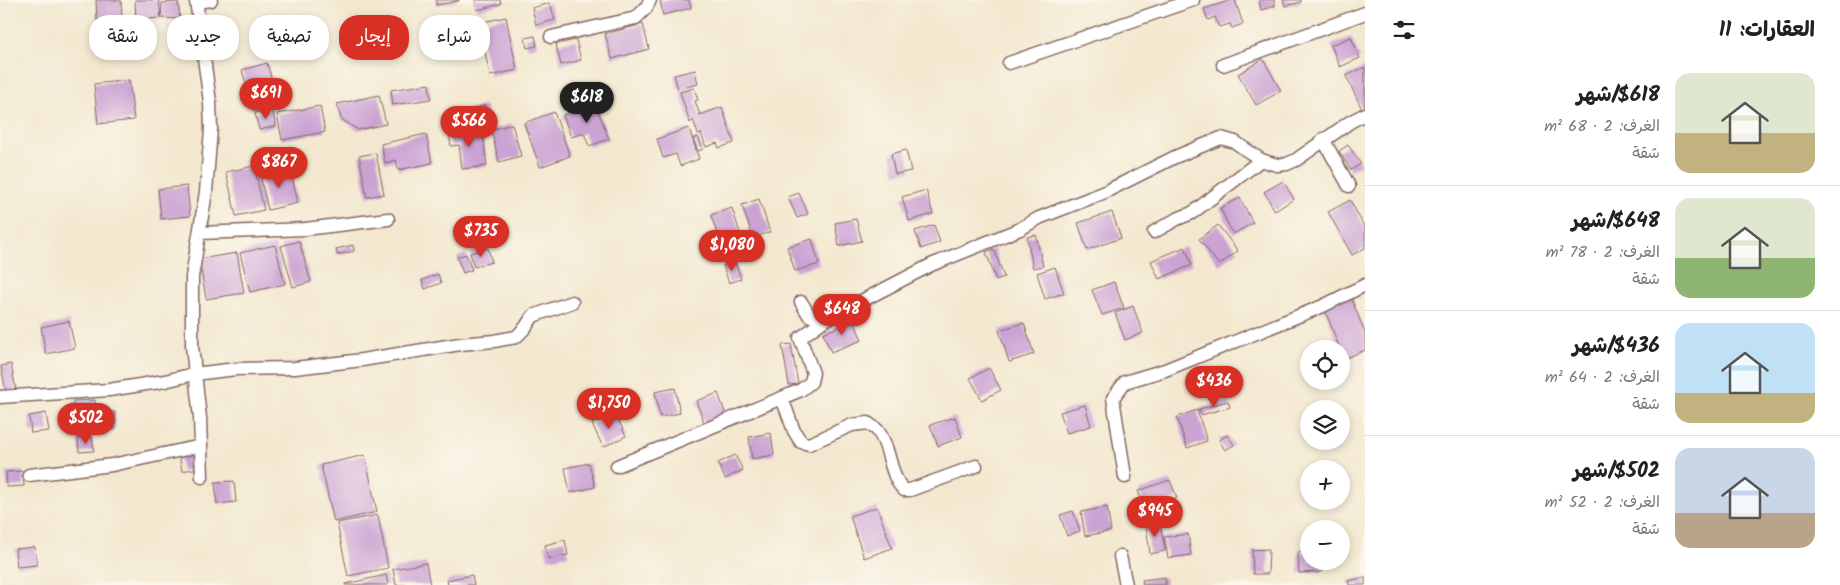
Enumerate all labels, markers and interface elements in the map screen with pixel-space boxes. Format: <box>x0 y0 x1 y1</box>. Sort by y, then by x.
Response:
text: العقارات: 11 <box>1719 14 1815 47</box>
chip: شقة <box>89 15 157 60</box>
chip: جديد <box>167 15 239 60</box>
chip: تصفية <box>249 15 329 60</box>
chip: إيجار <box>339 15 409 60</box>
chip: شراء <box>419 15 490 60</box>
icon: filters <box>1390 16 1418 44</box>
pin: $691 <box>236 78 296 120</box>
text: $618/شهر <box>1577 79 1660 112</box>
text: $691 <box>250 81 282 106</box>
pin: $618 <box>557 82 617 124</box>
text: $618 <box>571 85 603 110</box>
icon: home <box>1715 93 1775 153</box>
pin: $566 <box>439 106 499 148</box>
text: $566 <box>452 109 486 134</box>
text: الغرف: 2 · 68 m² <box>1544 114 1660 139</box>
text: شقة <box>1632 141 1660 166</box>
pin: $867 <box>249 146 309 189</box>
text: $867 <box>261 150 297 175</box>
text: $648/شهر <box>1572 205 1660 238</box>
pin: $735 <box>451 216 511 258</box>
icon: home <box>1715 218 1775 278</box>
text: $735 <box>464 219 498 244</box>
pin: $1,080 <box>691 230 773 272</box>
text: $1,080 <box>710 233 754 258</box>
text: الغرف: 2 · 78 m² <box>1546 240 1660 265</box>
text: شقة <box>1632 267 1660 292</box>
pin: $648 <box>812 294 872 336</box>
text: $648 <box>824 297 860 322</box>
text: $436/شهر <box>1572 330 1660 363</box>
map controls <box>1300 340 1350 570</box>
button: locate <box>1300 340 1350 390</box>
icon: home <box>1715 343 1775 403</box>
text: الغرف: 2 · 64 m² <box>1545 365 1660 390</box>
pin: $436 <box>1184 366 1244 408</box>
text: $436 <box>1196 369 1232 394</box>
pin: $1,750 <box>568 388 650 430</box>
text: $1,750 <box>588 391 630 416</box>
text: شقة <box>1632 392 1660 417</box>
button: layers <box>1300 400 1350 450</box>
pin: $502 <box>56 402 116 445</box>
text: $502 <box>68 406 104 431</box>
text: $502/شهر <box>1573 455 1660 488</box>
button: + <box>1300 460 1350 510</box>
icon: home <box>1715 468 1775 528</box>
text: الغرف: 2 · 52 m² <box>1545 490 1660 515</box>
pin: $945 <box>1125 496 1185 538</box>
text: $945 <box>1138 499 1172 524</box>
text: شقة <box>1632 517 1660 542</box>
button: − <box>1300 520 1350 570</box>

